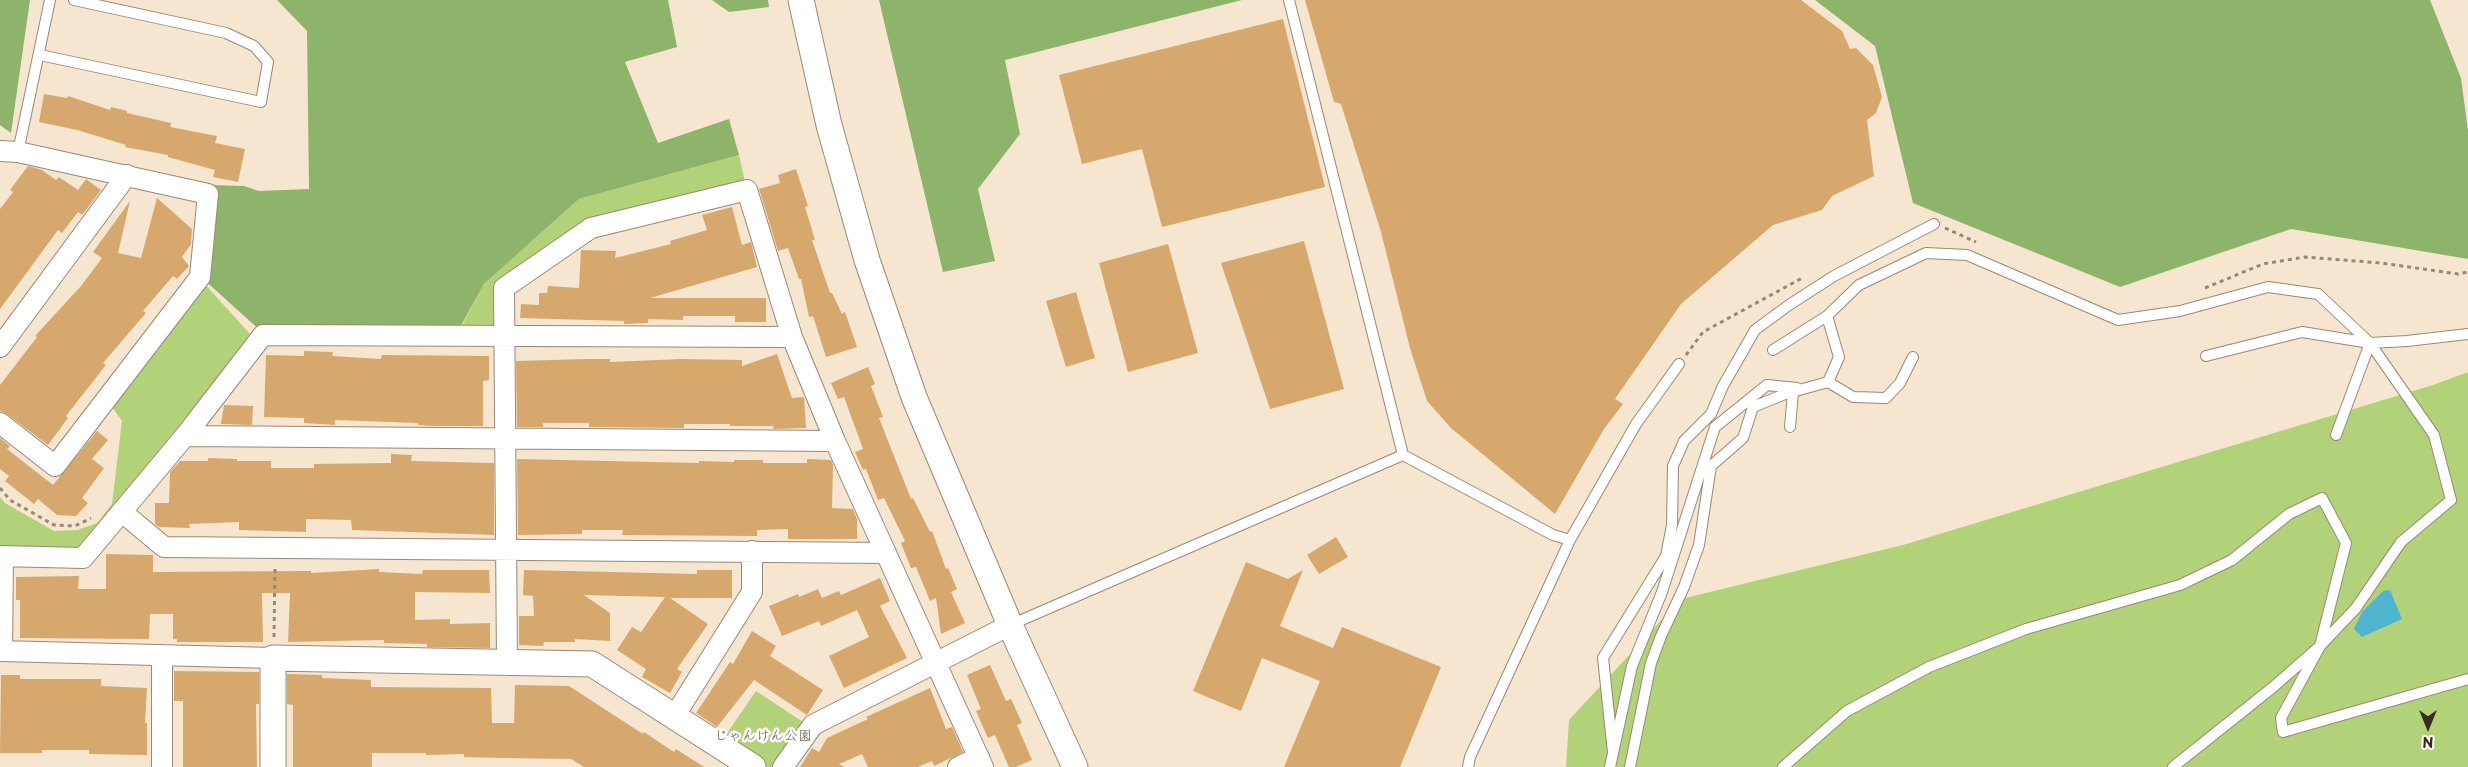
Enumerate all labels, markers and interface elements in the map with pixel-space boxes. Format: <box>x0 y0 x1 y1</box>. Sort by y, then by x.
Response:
north arrow <box>2403 702 2453 752</box>
park label: じゃんけん公園 <box>714 728 812 744</box>
text: N <box>2422 732 2434 753</box>

